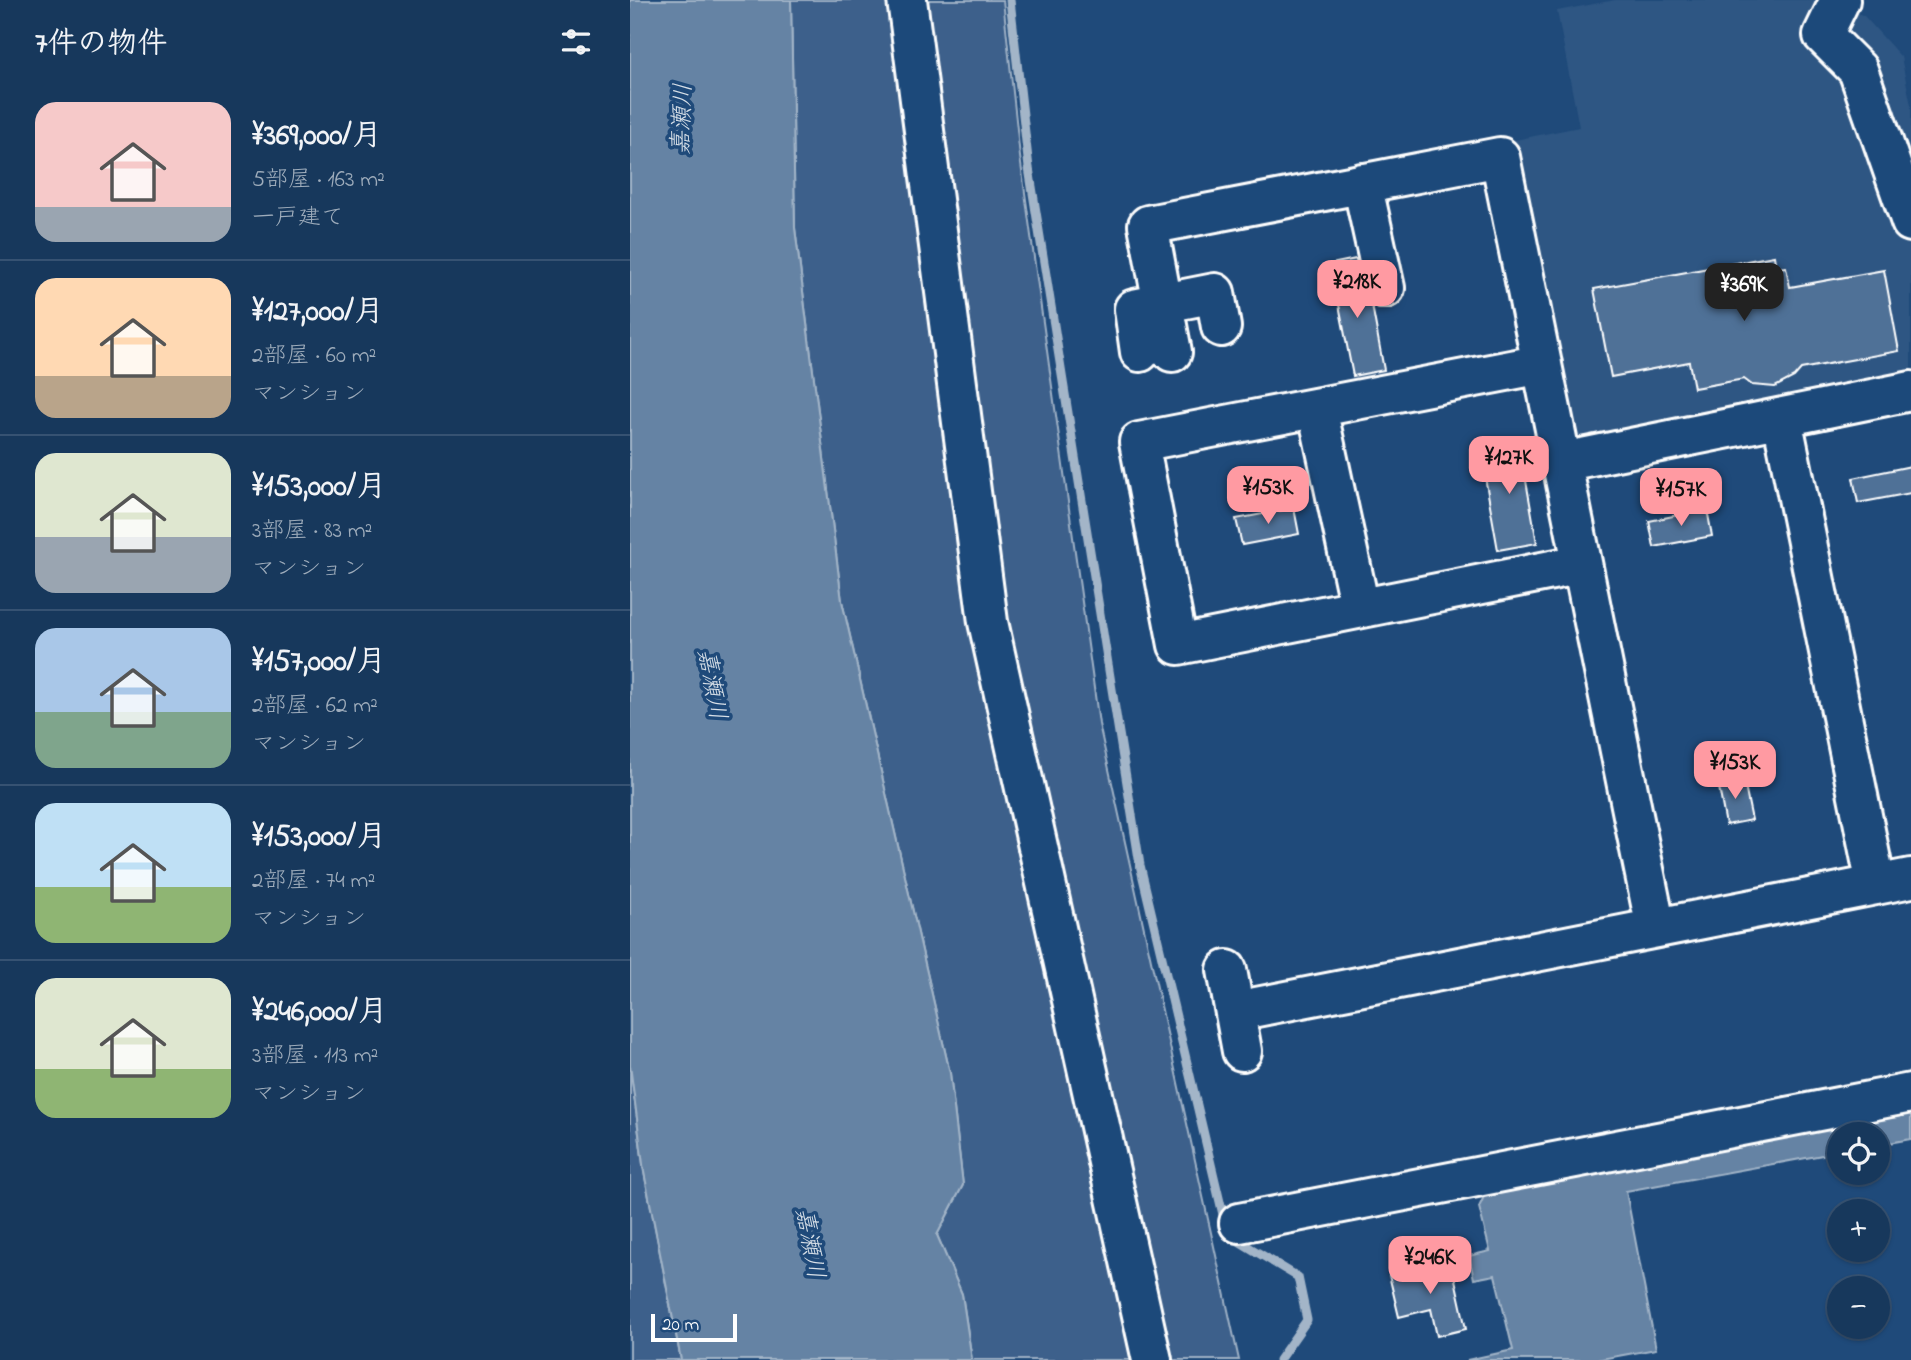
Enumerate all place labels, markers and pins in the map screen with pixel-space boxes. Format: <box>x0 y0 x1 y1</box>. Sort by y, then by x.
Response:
pin: ¥218K <box>1308 260 1406 320</box>
pin: ¥369K <box>1695 264 1793 323</box>
pin: ¥127K <box>1460 436 1558 496</box>
pin: ¥153K <box>1219 466 1317 526</box>
pin: ¥157K <box>1632 468 1730 528</box>
pin: ¥153K <box>1686 742 1784 801</box>
pin: ¥246K <box>1381 1236 1479 1296</box>

